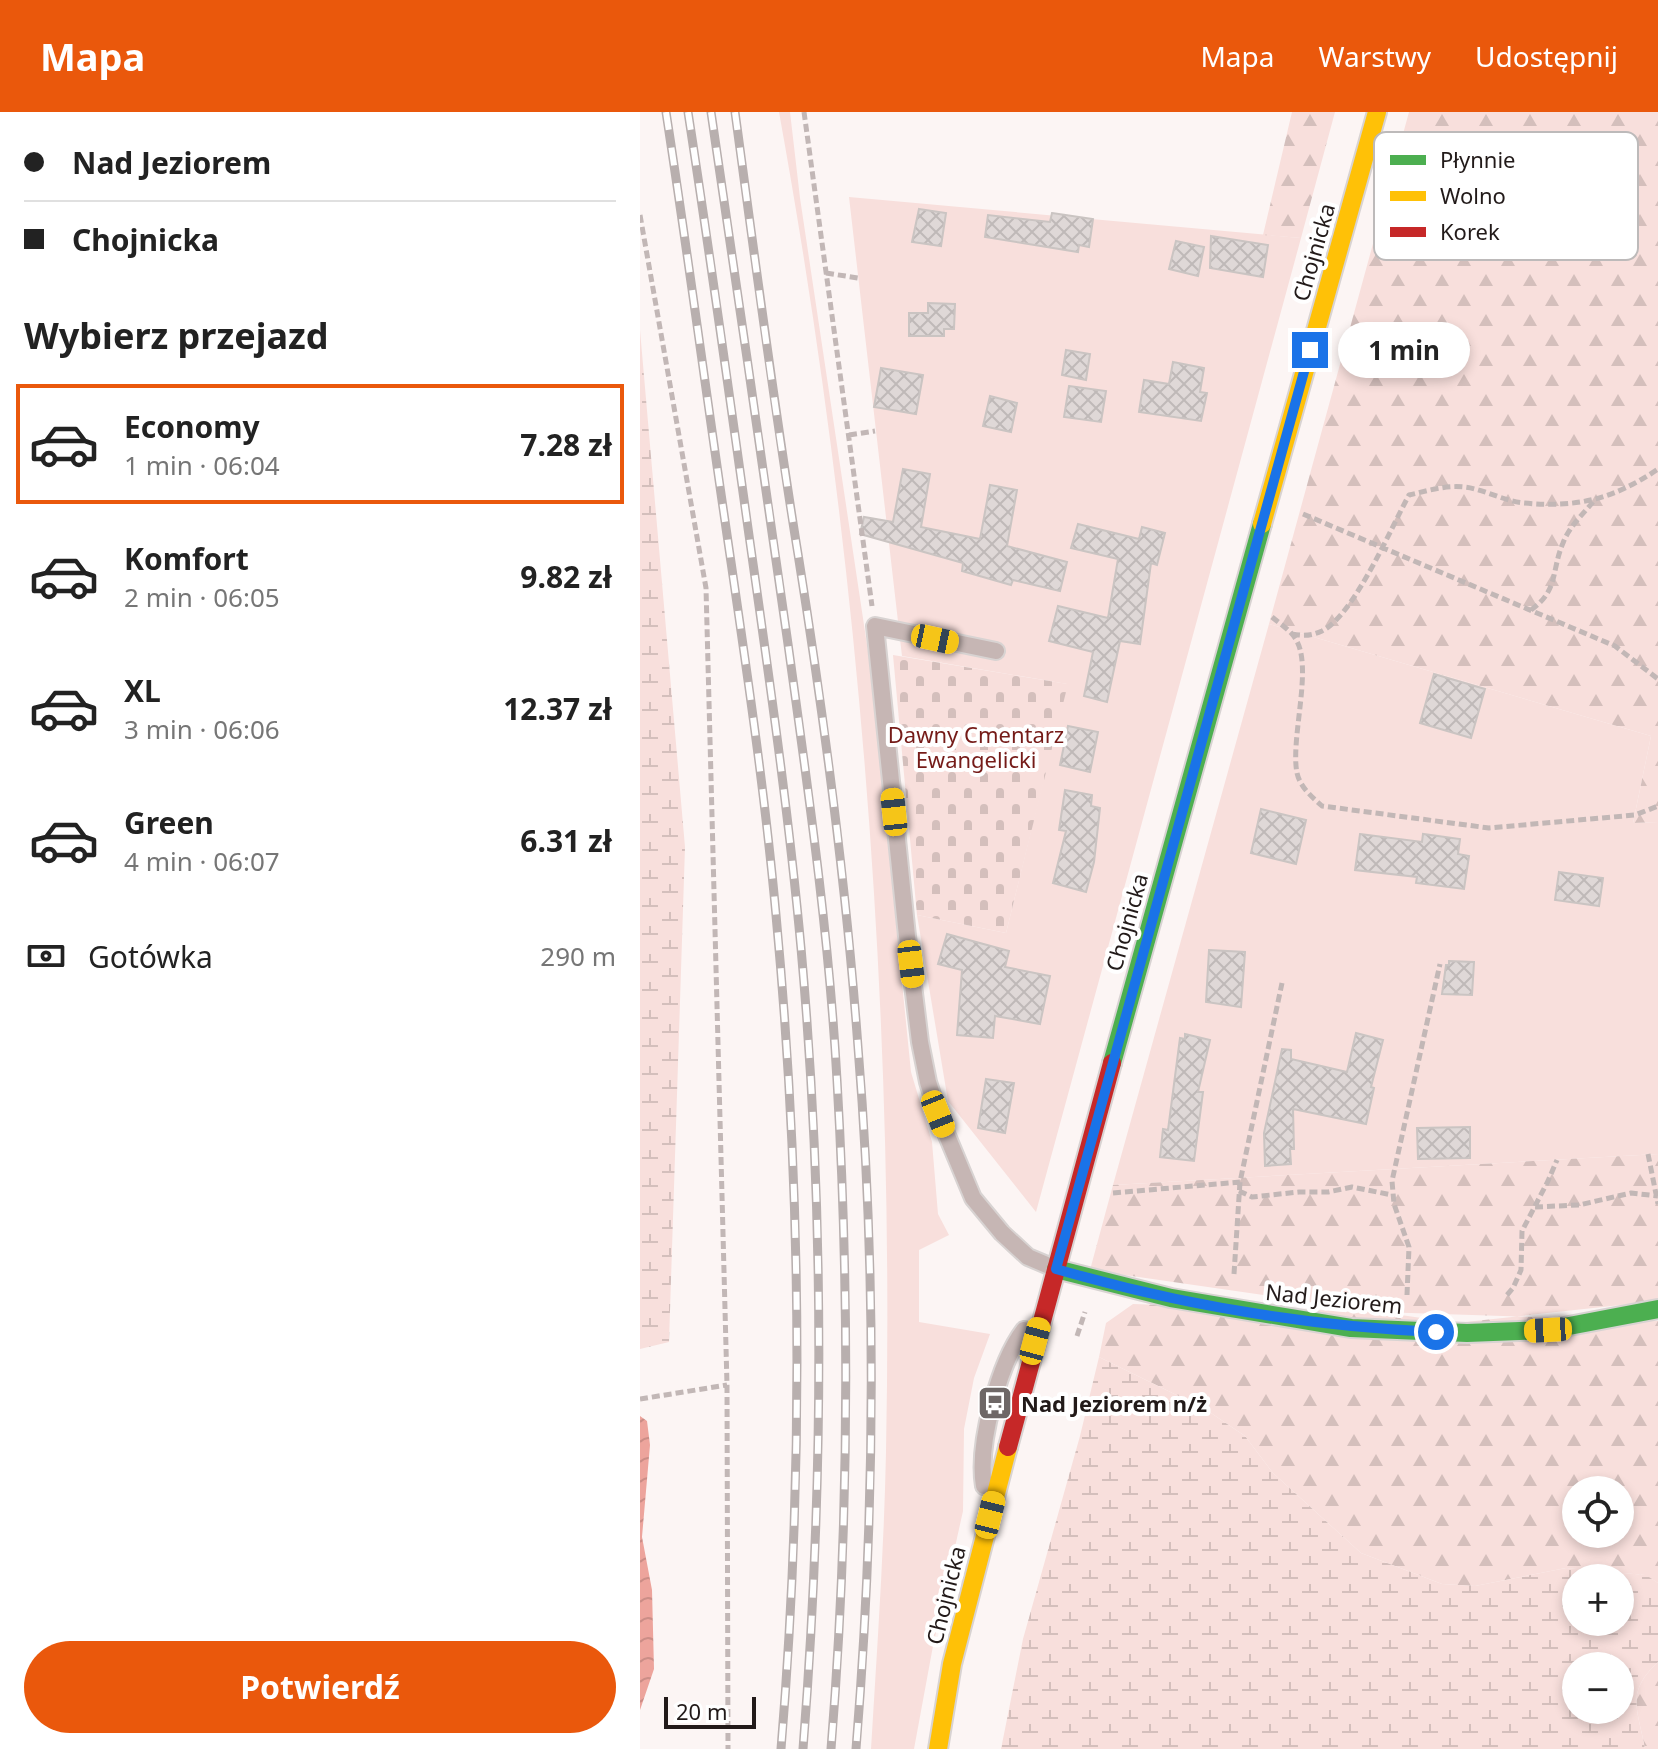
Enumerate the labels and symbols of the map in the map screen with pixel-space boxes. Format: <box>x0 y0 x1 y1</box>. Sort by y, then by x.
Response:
legend <box>1374 132 1638 260</box>
text: Płynnie <box>1440 144 1515 174</box>
text: Wolno <box>1440 180 1506 210</box>
street label: Chojnicka <box>1285 200 1341 304</box>
text: Korek <box>1440 216 1500 246</box>
callout: 1 min <box>1338 322 1470 378</box>
route end <box>1292 332 1328 368</box>
car <box>909 622 961 656</box>
park label: Dawny Cmentarz Ewangelicki <box>888 719 1064 774</box>
car <box>880 787 908 837</box>
street label: Chojnicka <box>1098 870 1154 974</box>
car <box>896 939 926 989</box>
car <box>918 1087 958 1141</box>
street label: Nad Jeziorem <box>1264 1276 1404 1320</box>
route start <box>1418 1314 1454 1350</box>
car <box>1017 1315 1053 1367</box>
car <box>1523 1317 1573 1343</box>
bus stop icon: Nad Jeziorem n/ż <box>976 1384 1014 1422</box>
place label: Nad Jeziorem n/ż <box>1021 1388 1207 1418</box>
car <box>973 1489 1007 1541</box>
street label: Chojnicka <box>918 1543 972 1647</box>
scale bar <box>664 1693 756 1729</box>

